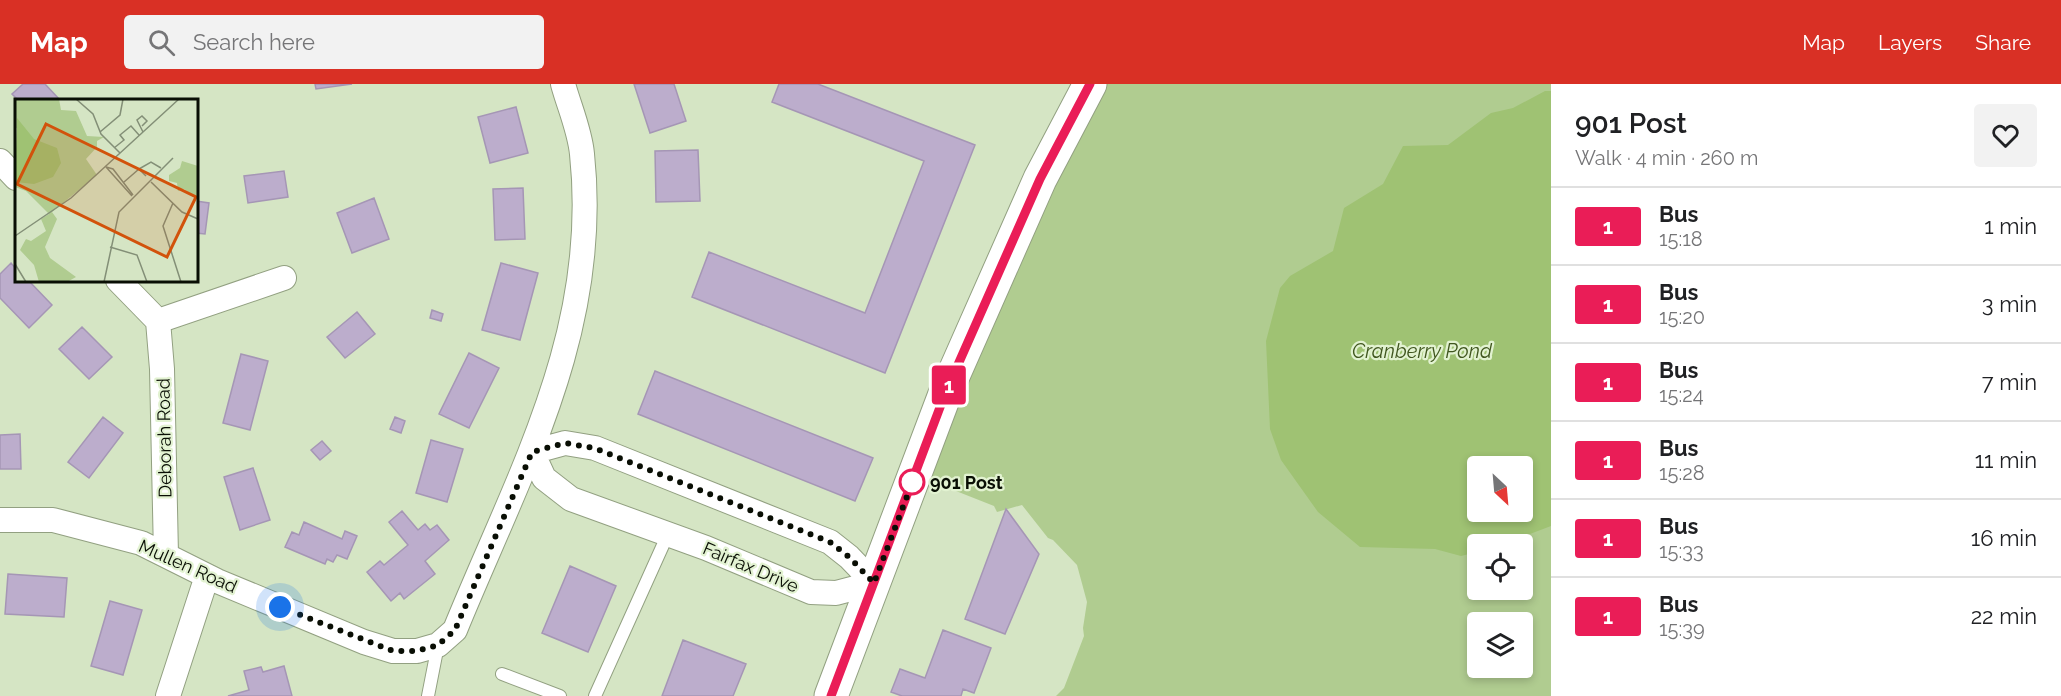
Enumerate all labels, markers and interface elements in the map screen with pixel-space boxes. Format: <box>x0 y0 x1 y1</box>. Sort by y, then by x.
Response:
search box <box>124 15 544 69</box>
text: Map <box>30 26 88 59</box>
icon: search <box>145 26 178 59</box>
text: Search here <box>193 29 315 55</box>
text: Map <box>1802 30 1845 55</box>
text: Layers <box>1878 30 1942 55</box>
text: Share <box>1975 30 2031 55</box>
inset map <box>15 99 198 282</box>
button: heart <box>1974 104 2037 167</box>
text: 901 Post <box>1575 107 1687 140</box>
text: Walk · 4 min · 260 m <box>1575 146 1758 170</box>
text: Bus <box>1659 201 1698 227</box>
text: 1 min <box>1984 213 2037 239</box>
text: 1 <box>1603 214 1613 239</box>
text: 15:18 <box>1659 227 1703 251</box>
text: Bus <box>1659 279 1698 305</box>
text: 3 min <box>1982 291 2037 317</box>
text: 1 <box>1603 292 1613 317</box>
text: 15:20 <box>1659 305 1705 329</box>
water label: Cranberry Pond <box>1352 339 1493 363</box>
text: Bus <box>1659 357 1698 383</box>
line badge: 1 <box>930 366 968 404</box>
text: 7 min <box>1982 369 2037 395</box>
text: 1 <box>1603 370 1613 395</box>
text: 1 <box>944 373 954 398</box>
street label: Deborah Road <box>152 378 176 498</box>
text: 15:24 <box>1659 383 1704 407</box>
text: Bus <box>1659 435 1698 461</box>
text: 11 min <box>1975 447 2037 473</box>
text: 1 <box>1603 448 1613 473</box>
north arrow <box>1467 456 1533 522</box>
map controls <box>1467 456 1533 678</box>
text: 15:28 <box>1659 461 1705 485</box>
marker: 901 Post <box>899 469 925 495</box>
place label: 901 Post <box>930 472 1003 493</box>
text: Bus <box>1659 513 1698 539</box>
text: 16 min <box>1971 525 2037 551</box>
text: 1 <box>1603 526 1613 551</box>
button: locate <box>1467 534 1533 600</box>
street label: Mullen Road <box>136 535 240 597</box>
street label: Fairfax Drive <box>700 537 802 597</box>
text: 15:33 <box>1659 539 1704 563</box>
text: Bus <box>1659 591 1698 617</box>
your location <box>265 592 295 622</box>
text: 22 min <box>1971 603 2037 629</box>
text: 1 <box>1603 604 1613 629</box>
button: layers <box>1467 612 1533 678</box>
text: 15:39 <box>1659 617 1705 641</box>

